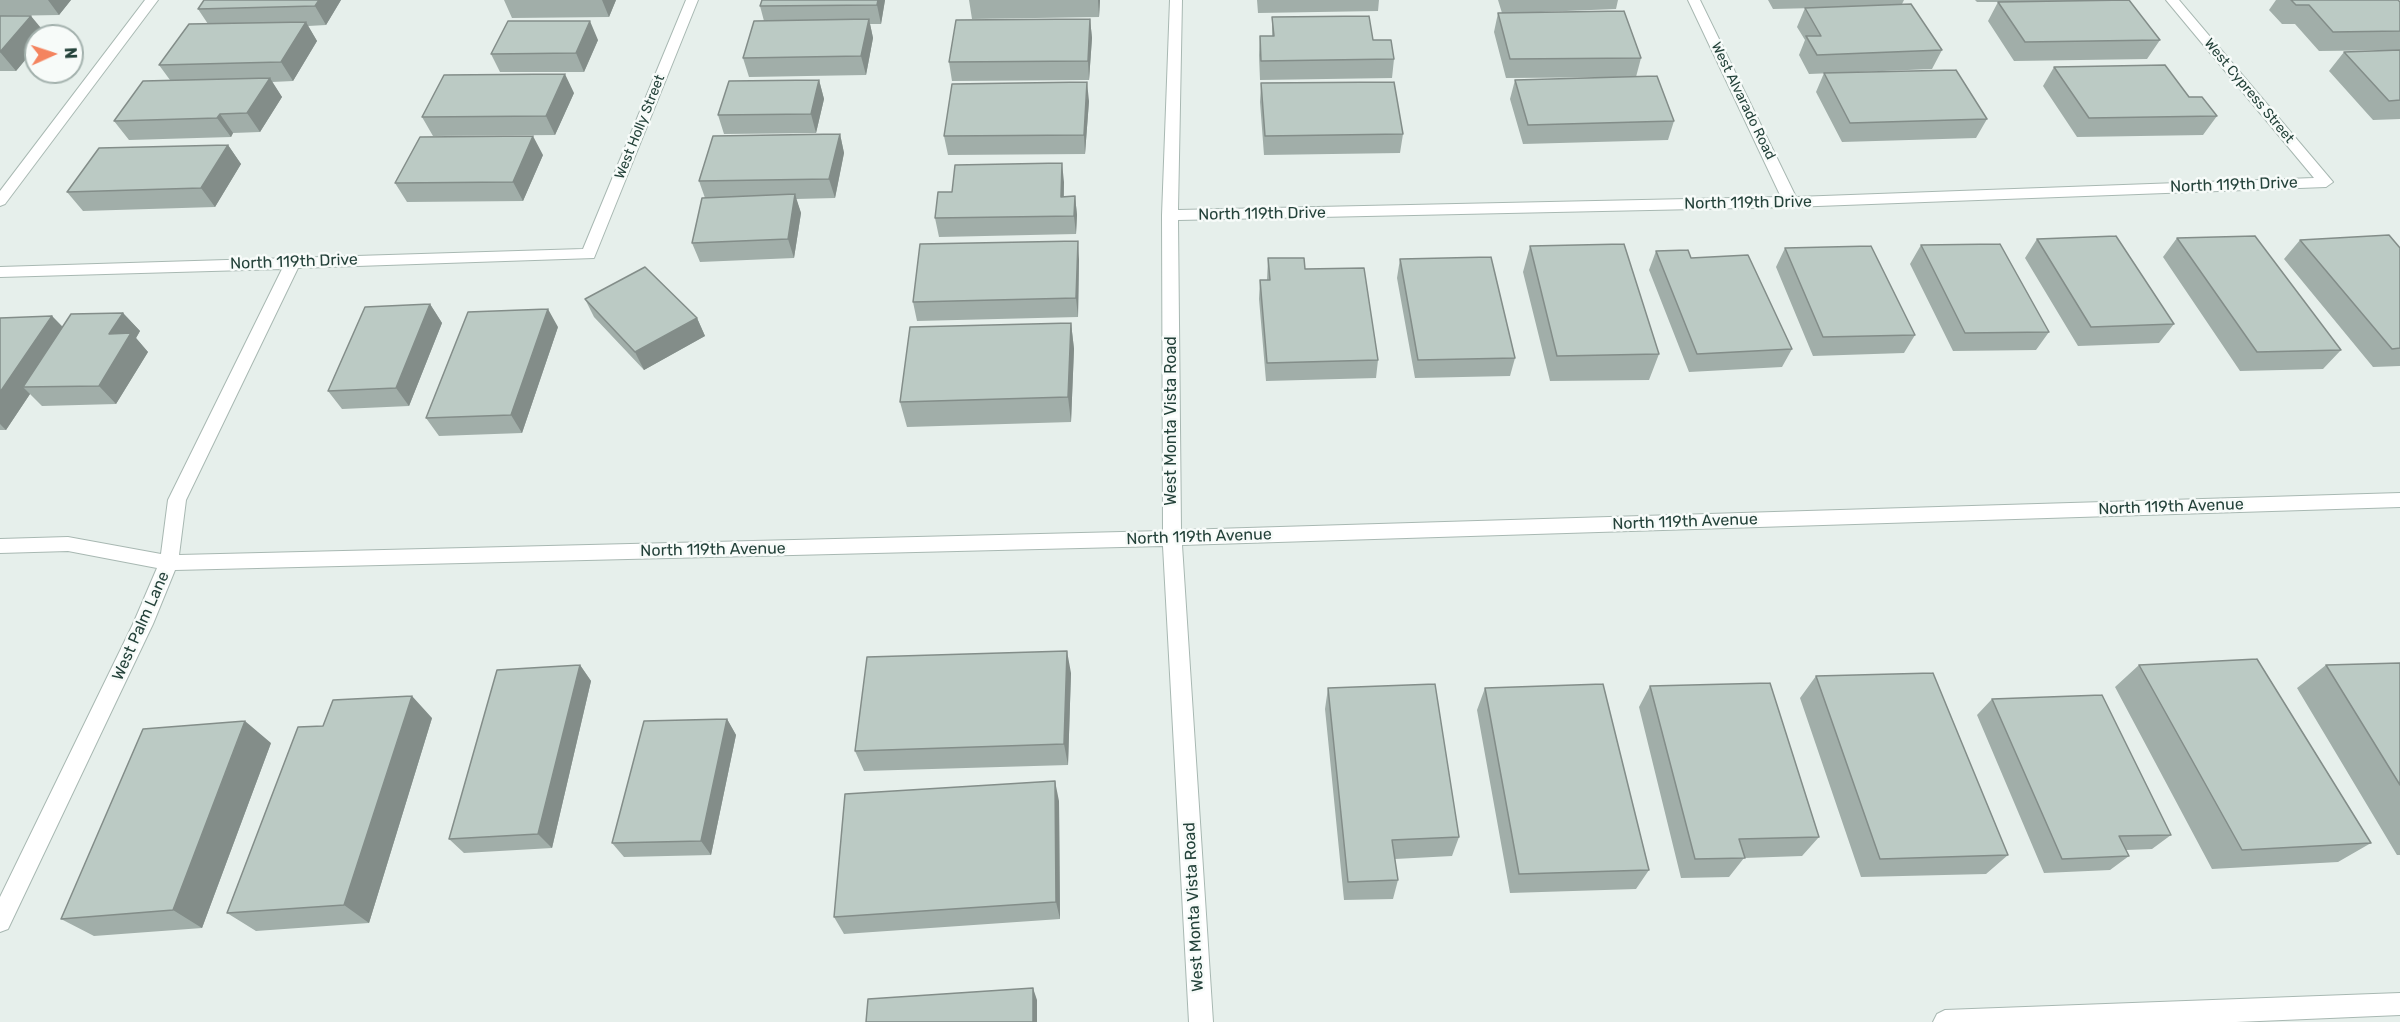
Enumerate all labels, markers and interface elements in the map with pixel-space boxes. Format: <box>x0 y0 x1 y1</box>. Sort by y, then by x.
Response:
north arrow <box>24 24 84 84</box>
street label: West Cypress Street <box>2200 35 2298 147</box>
street label: West Alvarado Road <box>1707 39 1779 163</box>
text: N <box>61 47 80 59</box>
street label: West Holly Street <box>611 72 669 182</box>
street label: North 119th Drive <box>2170 173 2298 197</box>
street label: North 119th Drive <box>1684 192 1812 214</box>
street label: North 119th Drive <box>1198 203 1326 225</box>
street label: North 119th Drive <box>230 250 358 274</box>
street label: West Monta Vista Road <box>1161 336 1181 506</box>
street label: North 119th Avenue <box>2098 495 2244 519</box>
street label: North 119th Avenue <box>1612 510 1758 534</box>
street label: North 119th Avenue <box>1126 525 1272 549</box>
street label: North 119th Avenue <box>640 539 786 561</box>
street label: West Palm Lane <box>108 569 174 683</box>
street label: West Monta Vista Road <box>1180 822 1208 992</box>

